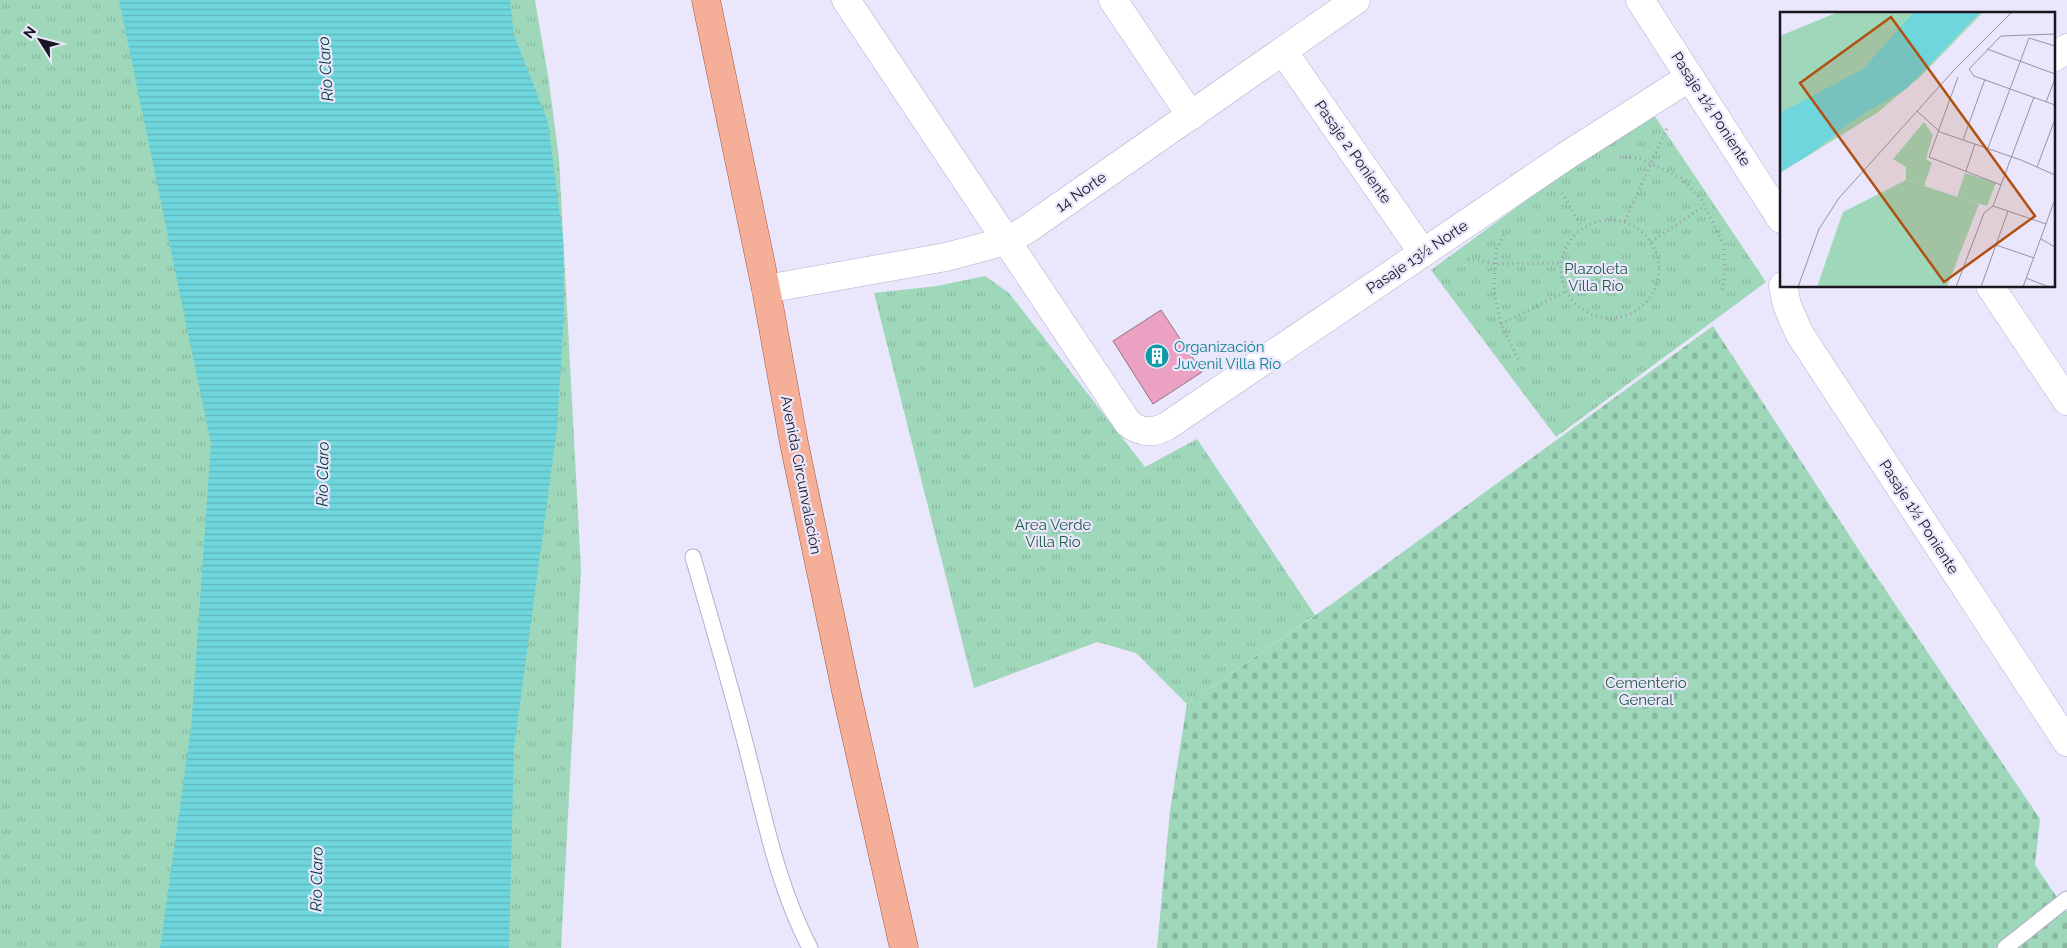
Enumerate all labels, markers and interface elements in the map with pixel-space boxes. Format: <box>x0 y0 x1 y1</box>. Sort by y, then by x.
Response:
inset map <box>1780 12 2054 288</box>
north arrow <box>15 15 65 65</box>
text: N <box>20 23 39 41</box>
water label: Río Claro <box>314 36 337 102</box>
street label: Pasaje 1½ Poniente <box>1667 49 1755 170</box>
street label: Pasaje 2 Poniente <box>1311 97 1395 207</box>
street label: 14 Norte <box>1052 168 1110 216</box>
street label: Pasaje 13½ Norte <box>1363 216 1471 298</box>
park label: Plazoleta Villa Río <box>1564 260 1628 295</box>
place label: Organización Juvenil Villa Río <box>1174 338 1281 373</box>
building icon: Organización Juvenil Villa Río <box>1144 343 1170 369</box>
street label: Avenida Circunvalación <box>777 394 825 556</box>
water label: Río Claro <box>312 441 333 507</box>
street label: Pasaje 1½ Poniente <box>1875 457 1963 578</box>
park label: Area Verde Villa Río <box>1015 516 1092 551</box>
park label: Cementerio General <box>1605 674 1687 709</box>
water label: Río Claro <box>306 846 327 912</box>

